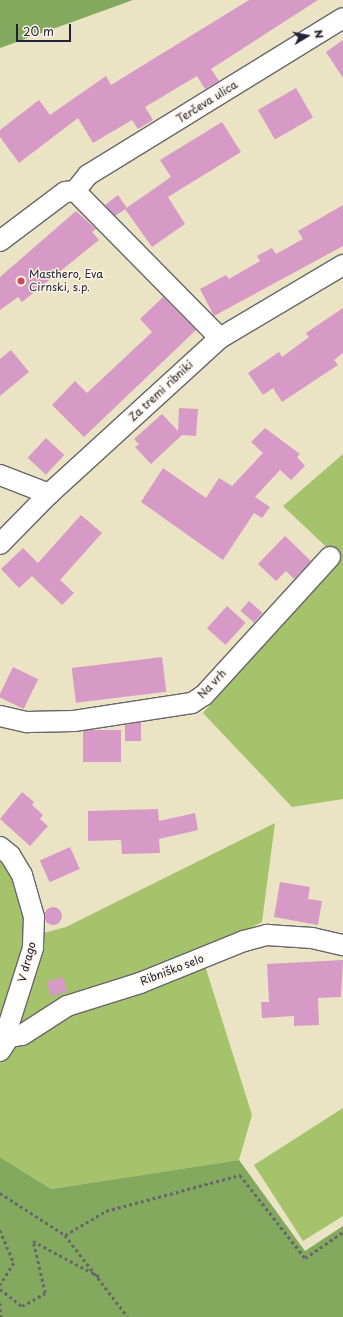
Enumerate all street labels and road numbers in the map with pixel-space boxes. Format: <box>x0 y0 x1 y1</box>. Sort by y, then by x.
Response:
street label: Terčeva ulica <box>174 78 240 126</box>
street label: Za tremi ribniki <box>126 358 196 424</box>
street label: Na vrh <box>195 667 229 701</box>
street label: V drago <box>15 940 39 984</box>
street label: Ribniško selo <box>138 952 206 988</box>

